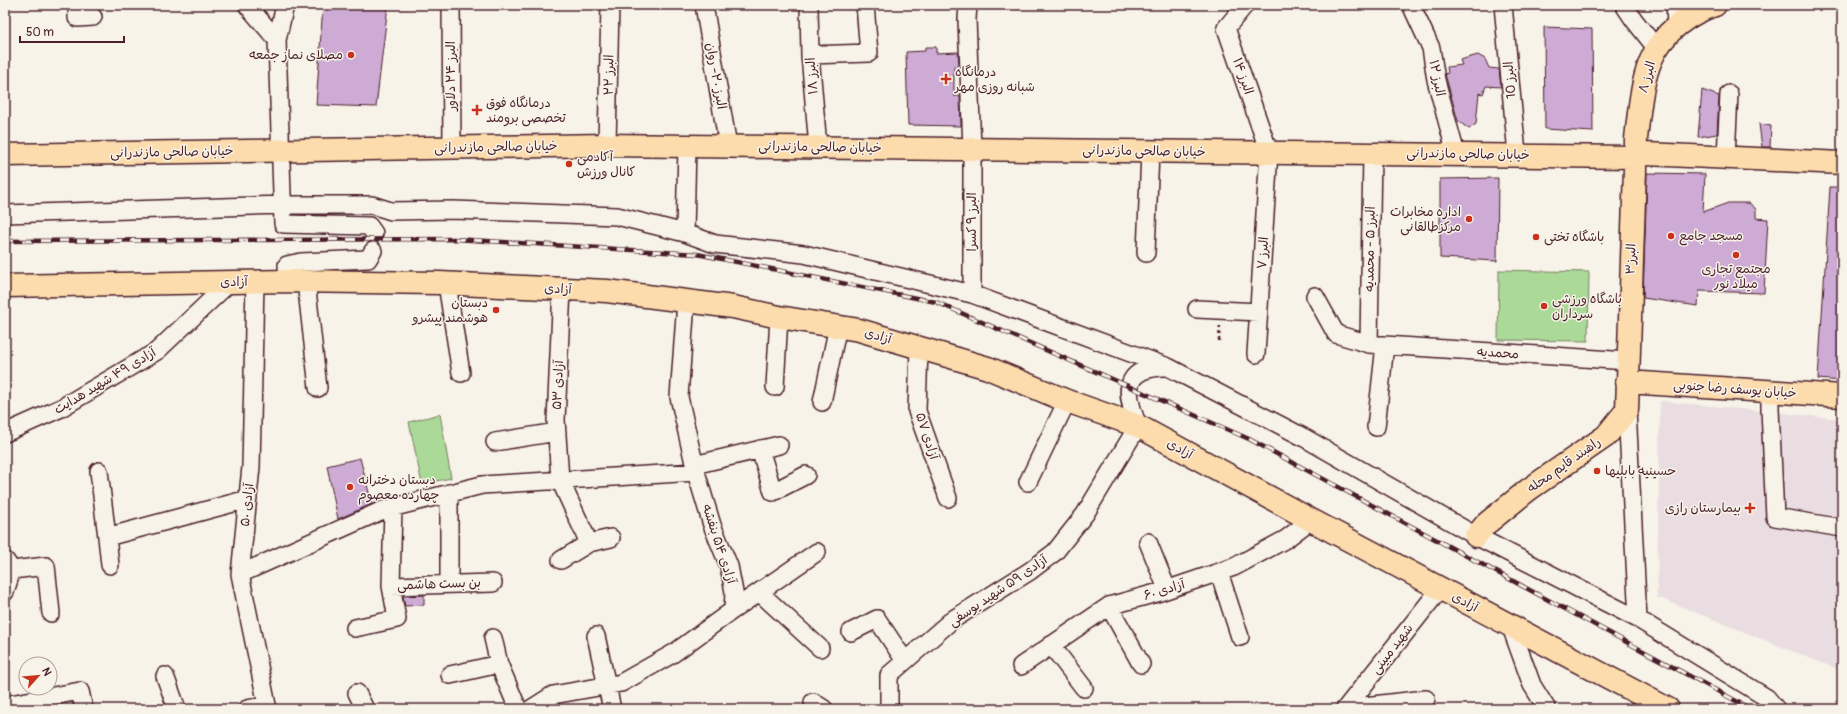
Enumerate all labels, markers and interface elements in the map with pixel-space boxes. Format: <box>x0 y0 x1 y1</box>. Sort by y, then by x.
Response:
scale bar <box>20 18 124 44</box>
text: 50 m <box>26 25 54 40</box>
street label: البرز ۲۴ دلاور <box>443 41 459 112</box>
street label: البرز ۲۰- روان <box>702 42 730 110</box>
place label: مصلای نماز جمعه <box>249 47 343 63</box>
marker: مصلای نماز جمعه <box>346 50 356 60</box>
street label: البرز ۲۲ <box>601 54 617 96</box>
street label: البرز ۱۴ <box>1229 56 1257 96</box>
street label: البرز ۱۸ <box>802 57 822 95</box>
street label: البرز ۱۲ <box>1426 58 1448 98</box>
street label: البرز ۸ <box>1635 59 1659 95</box>
street label: البرز 10 <box>1500 61 1520 99</box>
place label: درمانگاه شبانه روزی مهر <box>954 64 1035 95</box>
marker: درمانگاه شبانه روزی مهر <box>940 73 952 85</box>
place label: درمانگاه فوق تخصصی برومند <box>486 95 566 127</box>
marker: درمانگاه فوق تخصصی برومند <box>471 104 483 116</box>
street label: خیابان صالحی مازندرانی <box>434 138 558 157</box>
street label: خیابان صالحی مازندرانی <box>758 138 882 157</box>
street label: خیابان صالحی مازندرانی <box>1082 142 1206 161</box>
street label: خیابان صالحی مازندرانی <box>110 143 234 162</box>
street label: خیابان صالحی مازندرانی <box>1406 145 1530 164</box>
place label: آکادمی کانال ورزش <box>577 149 636 180</box>
marker: آکادمی کانال ورزش <box>564 159 574 169</box>
street label: البرز ۹ کسرا <box>964 192 980 252</box>
place label: اداره مخابرات مرکزطالقانی <box>1390 204 1461 236</box>
street label: البرز ۵ - محمدیه <box>1361 206 1379 292</box>
marker: اداره مخابرات مرکزطالقانی <box>1464 214 1474 224</box>
place label: مسجد جامع <box>1679 228 1743 246</box>
place label: باشگاه تختی <box>1544 229 1604 246</box>
marker: مسجد جامع <box>1666 231 1676 241</box>
marker: باشگاه تختی <box>1531 232 1541 242</box>
street label: البرز ۷ <box>1254 236 1272 270</box>
street label: البرز۳ <box>1622 243 1640 275</box>
marker: مجتمع تجاری میلاد نور <box>1731 250 1741 260</box>
place label: مجتمع تجاری میلاد نور <box>1702 261 1770 292</box>
street label: آزادی <box>220 274 249 290</box>
street label: آزادی <box>544 280 573 298</box>
place label: باشگاه ورزشی سرداران <box>1552 291 1622 322</box>
place label: دبستان هوشمند پیشرو <box>411 295 488 326</box>
marker: باشگاه ورزشی سرداران <box>1539 301 1549 311</box>
marker: دبستان هوشمند پیشرو <box>491 305 501 315</box>
street label: آزادی <box>863 325 894 348</box>
street label: آزادی ۴۹ شهید هدایت <box>51 344 160 418</box>
street label: محمدیه <box>1477 344 1519 362</box>
street label: آزادی ۵۳ <box>549 359 567 410</box>
street label: خیابان یوسف رضا جنوبی <box>1673 377 1797 402</box>
street label: آزادی ۵۷ <box>912 410 942 462</box>
street label: راهبند قایم محله <box>1524 434 1605 498</box>
street label: آزادی <box>1164 435 1197 463</box>
place label: حسینیه بابلیها <box>1605 463 1676 479</box>
marker: حسینیه بابلیها <box>1592 466 1602 476</box>
place label: دبستان دخترانه چهارده معصوم <box>358 472 440 505</box>
street label: آزادی ۵۰ <box>237 482 257 527</box>
marker: دبستان دخترانه چهارده معصوم <box>345 482 355 492</box>
place label: بیمارستان رازی <box>1665 500 1741 516</box>
street label: آزادی ۵۴ بنفشه <box>699 502 740 587</box>
marker: بیمارستان رازی <box>1744 502 1756 514</box>
street label: آزادی ۵۹ شهید یوسفی <box>946 552 1052 631</box>
street label: بن بست هاشمی <box>397 575 481 594</box>
street label: آزادی ۶۰ <box>1141 576 1187 604</box>
street label: آزادی <box>1449 588 1482 616</box>
street label: شهید مبینی <box>1367 621 1417 678</box>
north arrow <box>18 656 58 696</box>
text: N <box>39 665 54 678</box>

